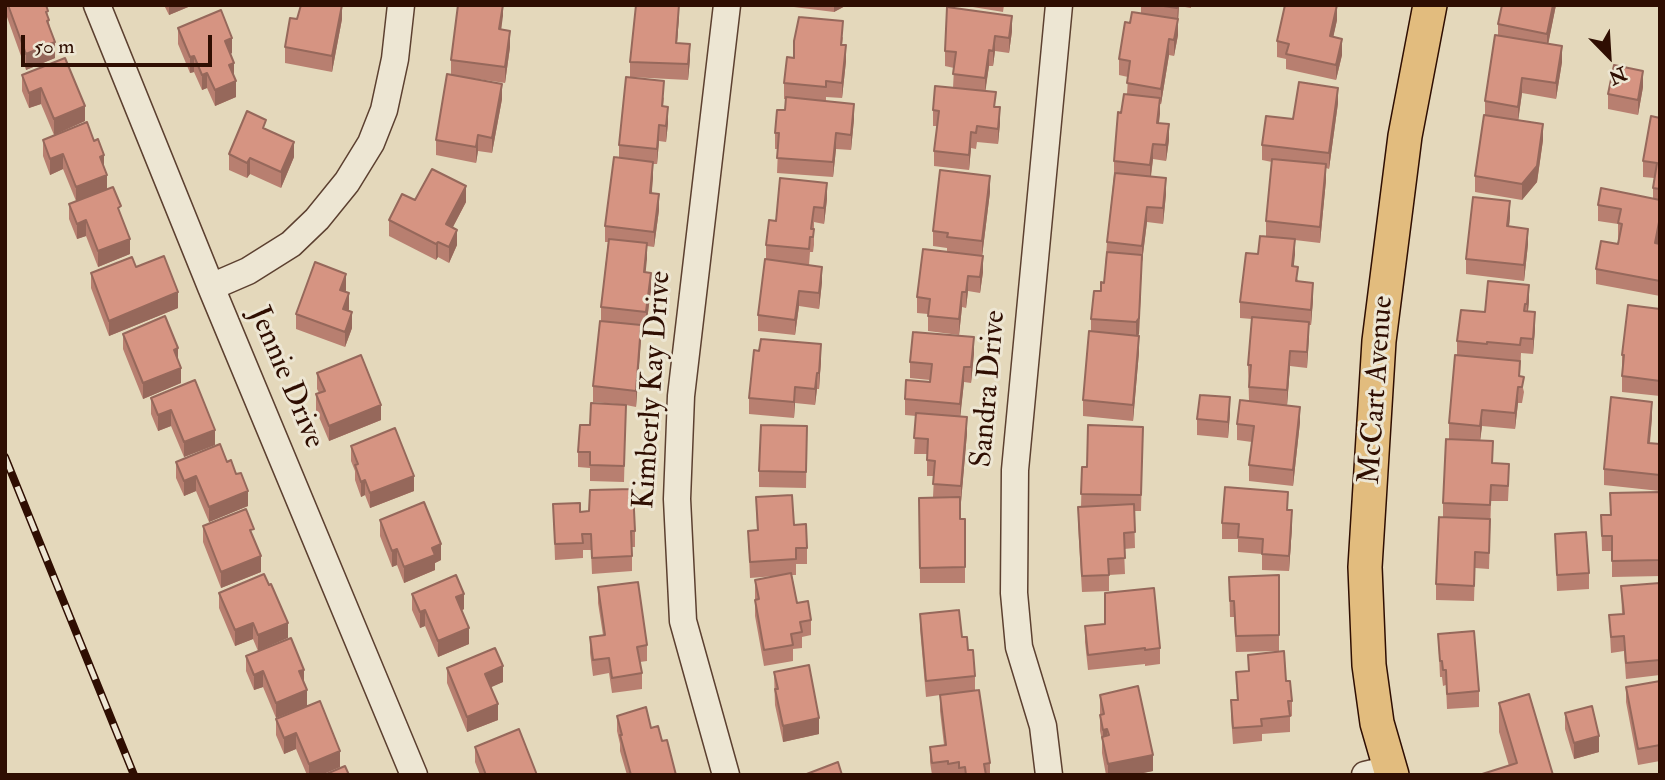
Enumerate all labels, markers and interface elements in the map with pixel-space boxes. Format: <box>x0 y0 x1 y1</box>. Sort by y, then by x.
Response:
scale bar <box>24 21 215 65</box>
north arrow <box>1574 21 1644 91</box>
text: 50 m <box>34 33 75 60</box>
text: N <box>1605 61 1630 90</box>
street label: Kimberly Kay Drive <box>628 270 680 510</box>
street label: McCart Avenue <box>1353 295 1403 485</box>
street label: Jennie Drive <box>239 302 331 454</box>
street label: Sandra Drive <box>965 309 1015 469</box>

